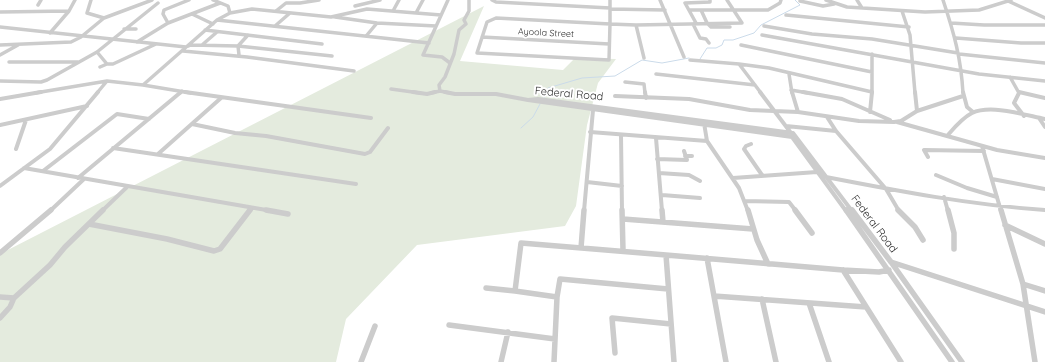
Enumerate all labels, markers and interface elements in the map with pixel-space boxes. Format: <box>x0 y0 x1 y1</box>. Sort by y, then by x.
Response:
street label: Ayoola Street <box>518 26 574 40</box>
street label: Federal Road <box>534 84 604 104</box>
street label: Federal Road <box>848 193 900 255</box>

